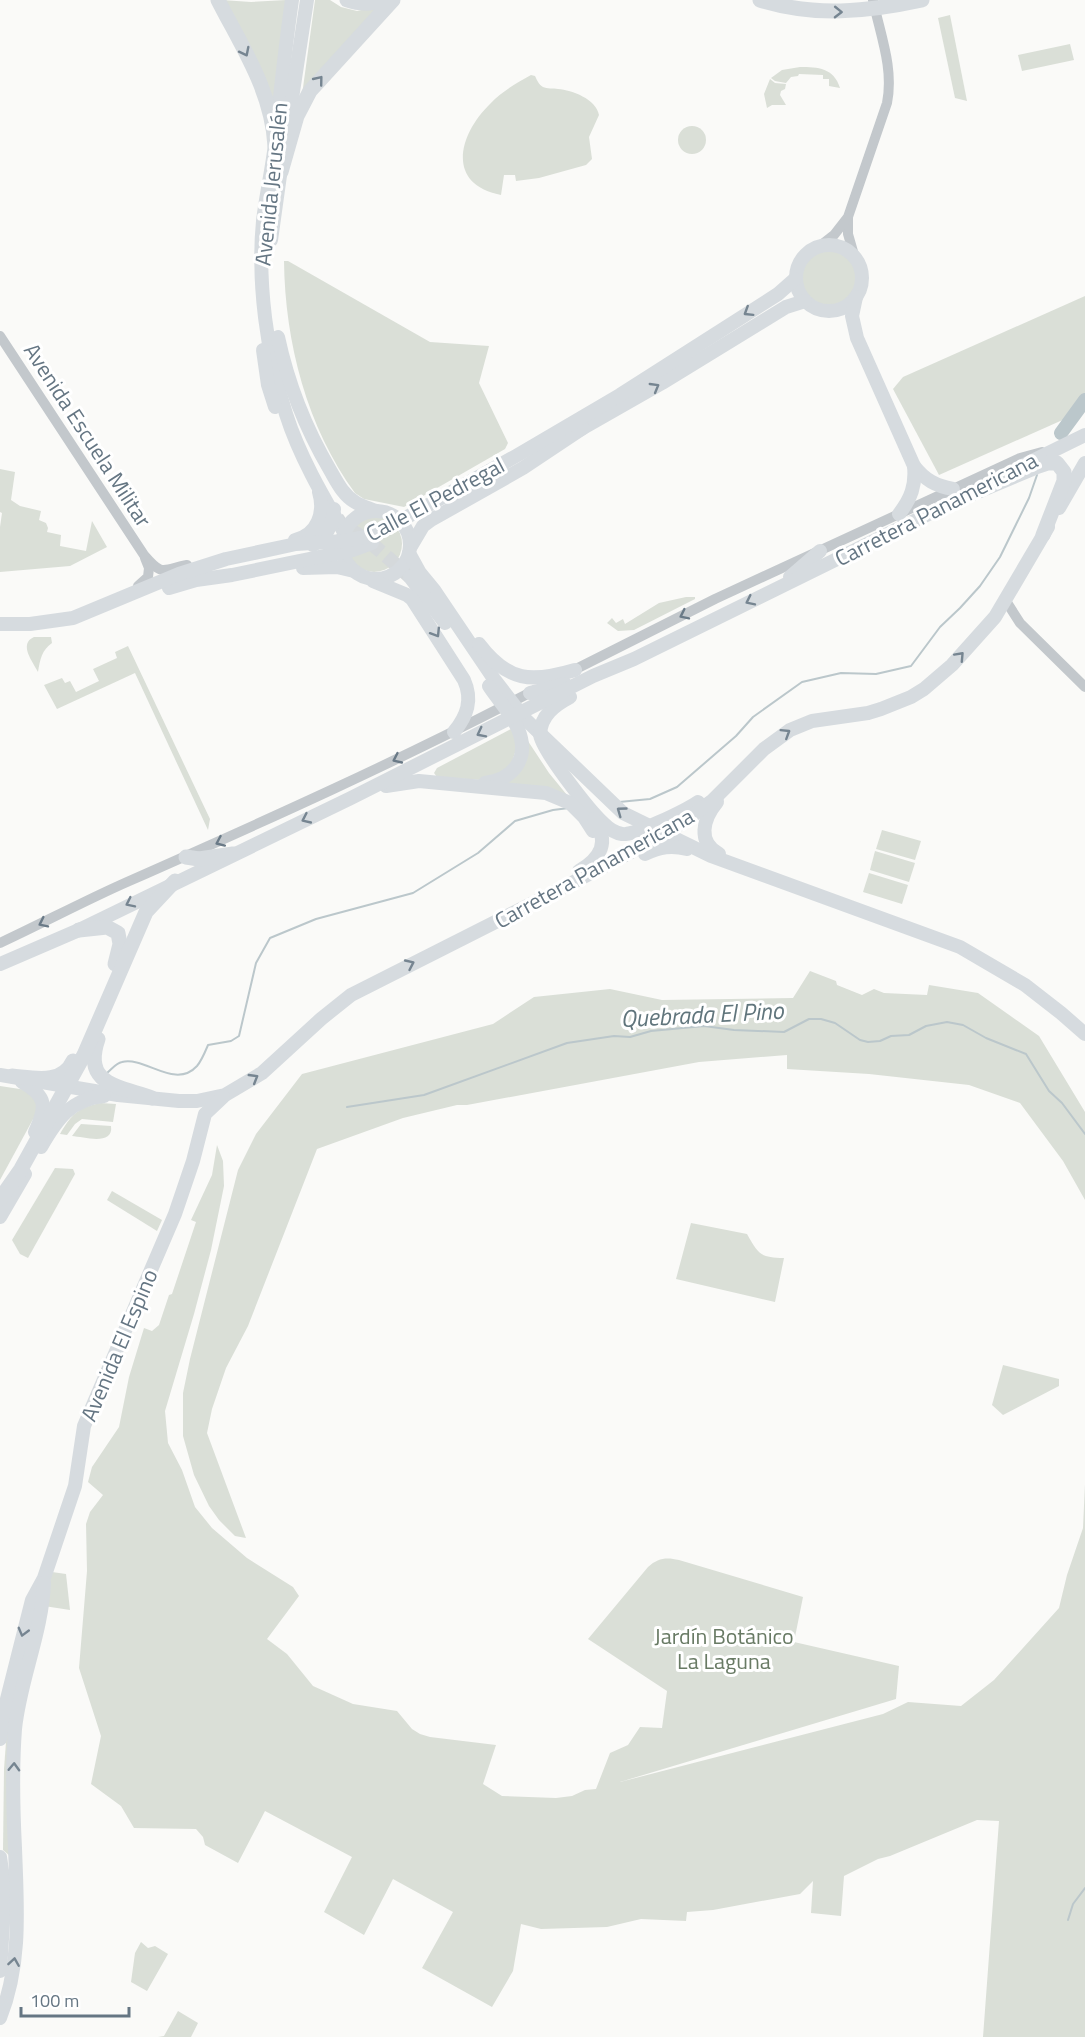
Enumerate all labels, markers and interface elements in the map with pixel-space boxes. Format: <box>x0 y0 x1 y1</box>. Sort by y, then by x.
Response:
one-way arrow <box>834 5 843 18</box>
one-way arrow <box>238 46 250 57</box>
one-way arrow <box>312 76 323 87</box>
street label: Avenida Jerusalén <box>246 101 296 267</box>
one-way arrow <box>744 305 754 317</box>
street label: Avenida Escuela Militar <box>16 336 161 534</box>
one-way arrow <box>649 383 659 394</box>
street label: Carretera Panamericana <box>829 443 1043 575</box>
street label: Calle El Pedregal <box>360 448 510 550</box>
one-way arrow <box>746 594 757 606</box>
one-way arrow <box>679 608 690 619</box>
one-way arrow <box>428 627 440 637</box>
one-way arrow <box>953 653 964 663</box>
one-way arrow <box>477 726 487 737</box>
one-way arrow <box>780 728 790 740</box>
one-way arrow <box>392 752 403 764</box>
street label: Carretera Panamericana <box>488 799 700 937</box>
one-way arrow <box>617 807 628 818</box>
one-way arrow <box>302 812 313 824</box>
one-way arrow <box>216 835 227 847</box>
one-way arrow <box>126 896 137 908</box>
one-way arrow <box>38 916 49 927</box>
one-way arrow <box>404 960 415 972</box>
water label: Quebrada El Pino <box>620 992 785 1036</box>
one-way arrow <box>248 1073 258 1085</box>
street label: Avenida El Espino <box>72 1263 166 1427</box>
park label: Jardín Botánico La Laguna <box>654 1619 794 1678</box>
one-way arrow <box>18 1627 31 1637</box>
one-way arrow <box>8 1763 20 1772</box>
one-way arrow <box>7 1957 19 1966</box>
scale bar <box>21 1980 129 2018</box>
text: 100 m <box>30 1987 79 2014</box>

